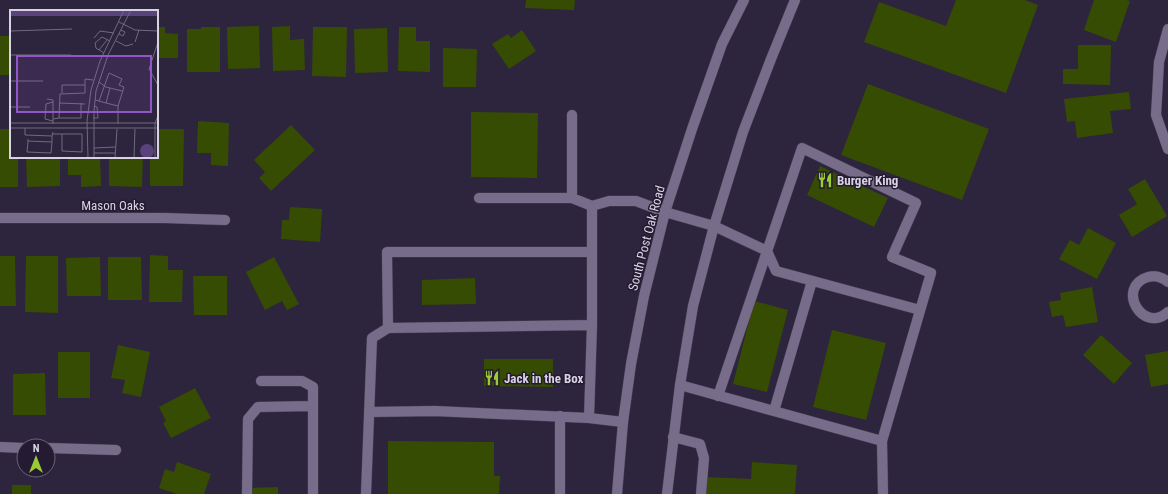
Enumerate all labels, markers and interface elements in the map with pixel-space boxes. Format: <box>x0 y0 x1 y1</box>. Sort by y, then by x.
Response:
inset map <box>10 10 158 158</box>
restaurant icon: Burger King <box>816 171 834 189</box>
place label: Burger King <box>837 173 898 188</box>
street label: South Post Oak Road <box>625 184 668 292</box>
street label: Mason Oaks <box>81 198 145 213</box>
restaurant icon: Jack in the Box <box>483 369 501 387</box>
place label: Jack in the Box <box>504 371 584 386</box>
north arrow <box>16 438 56 478</box>
text: N <box>33 442 40 455</box>

